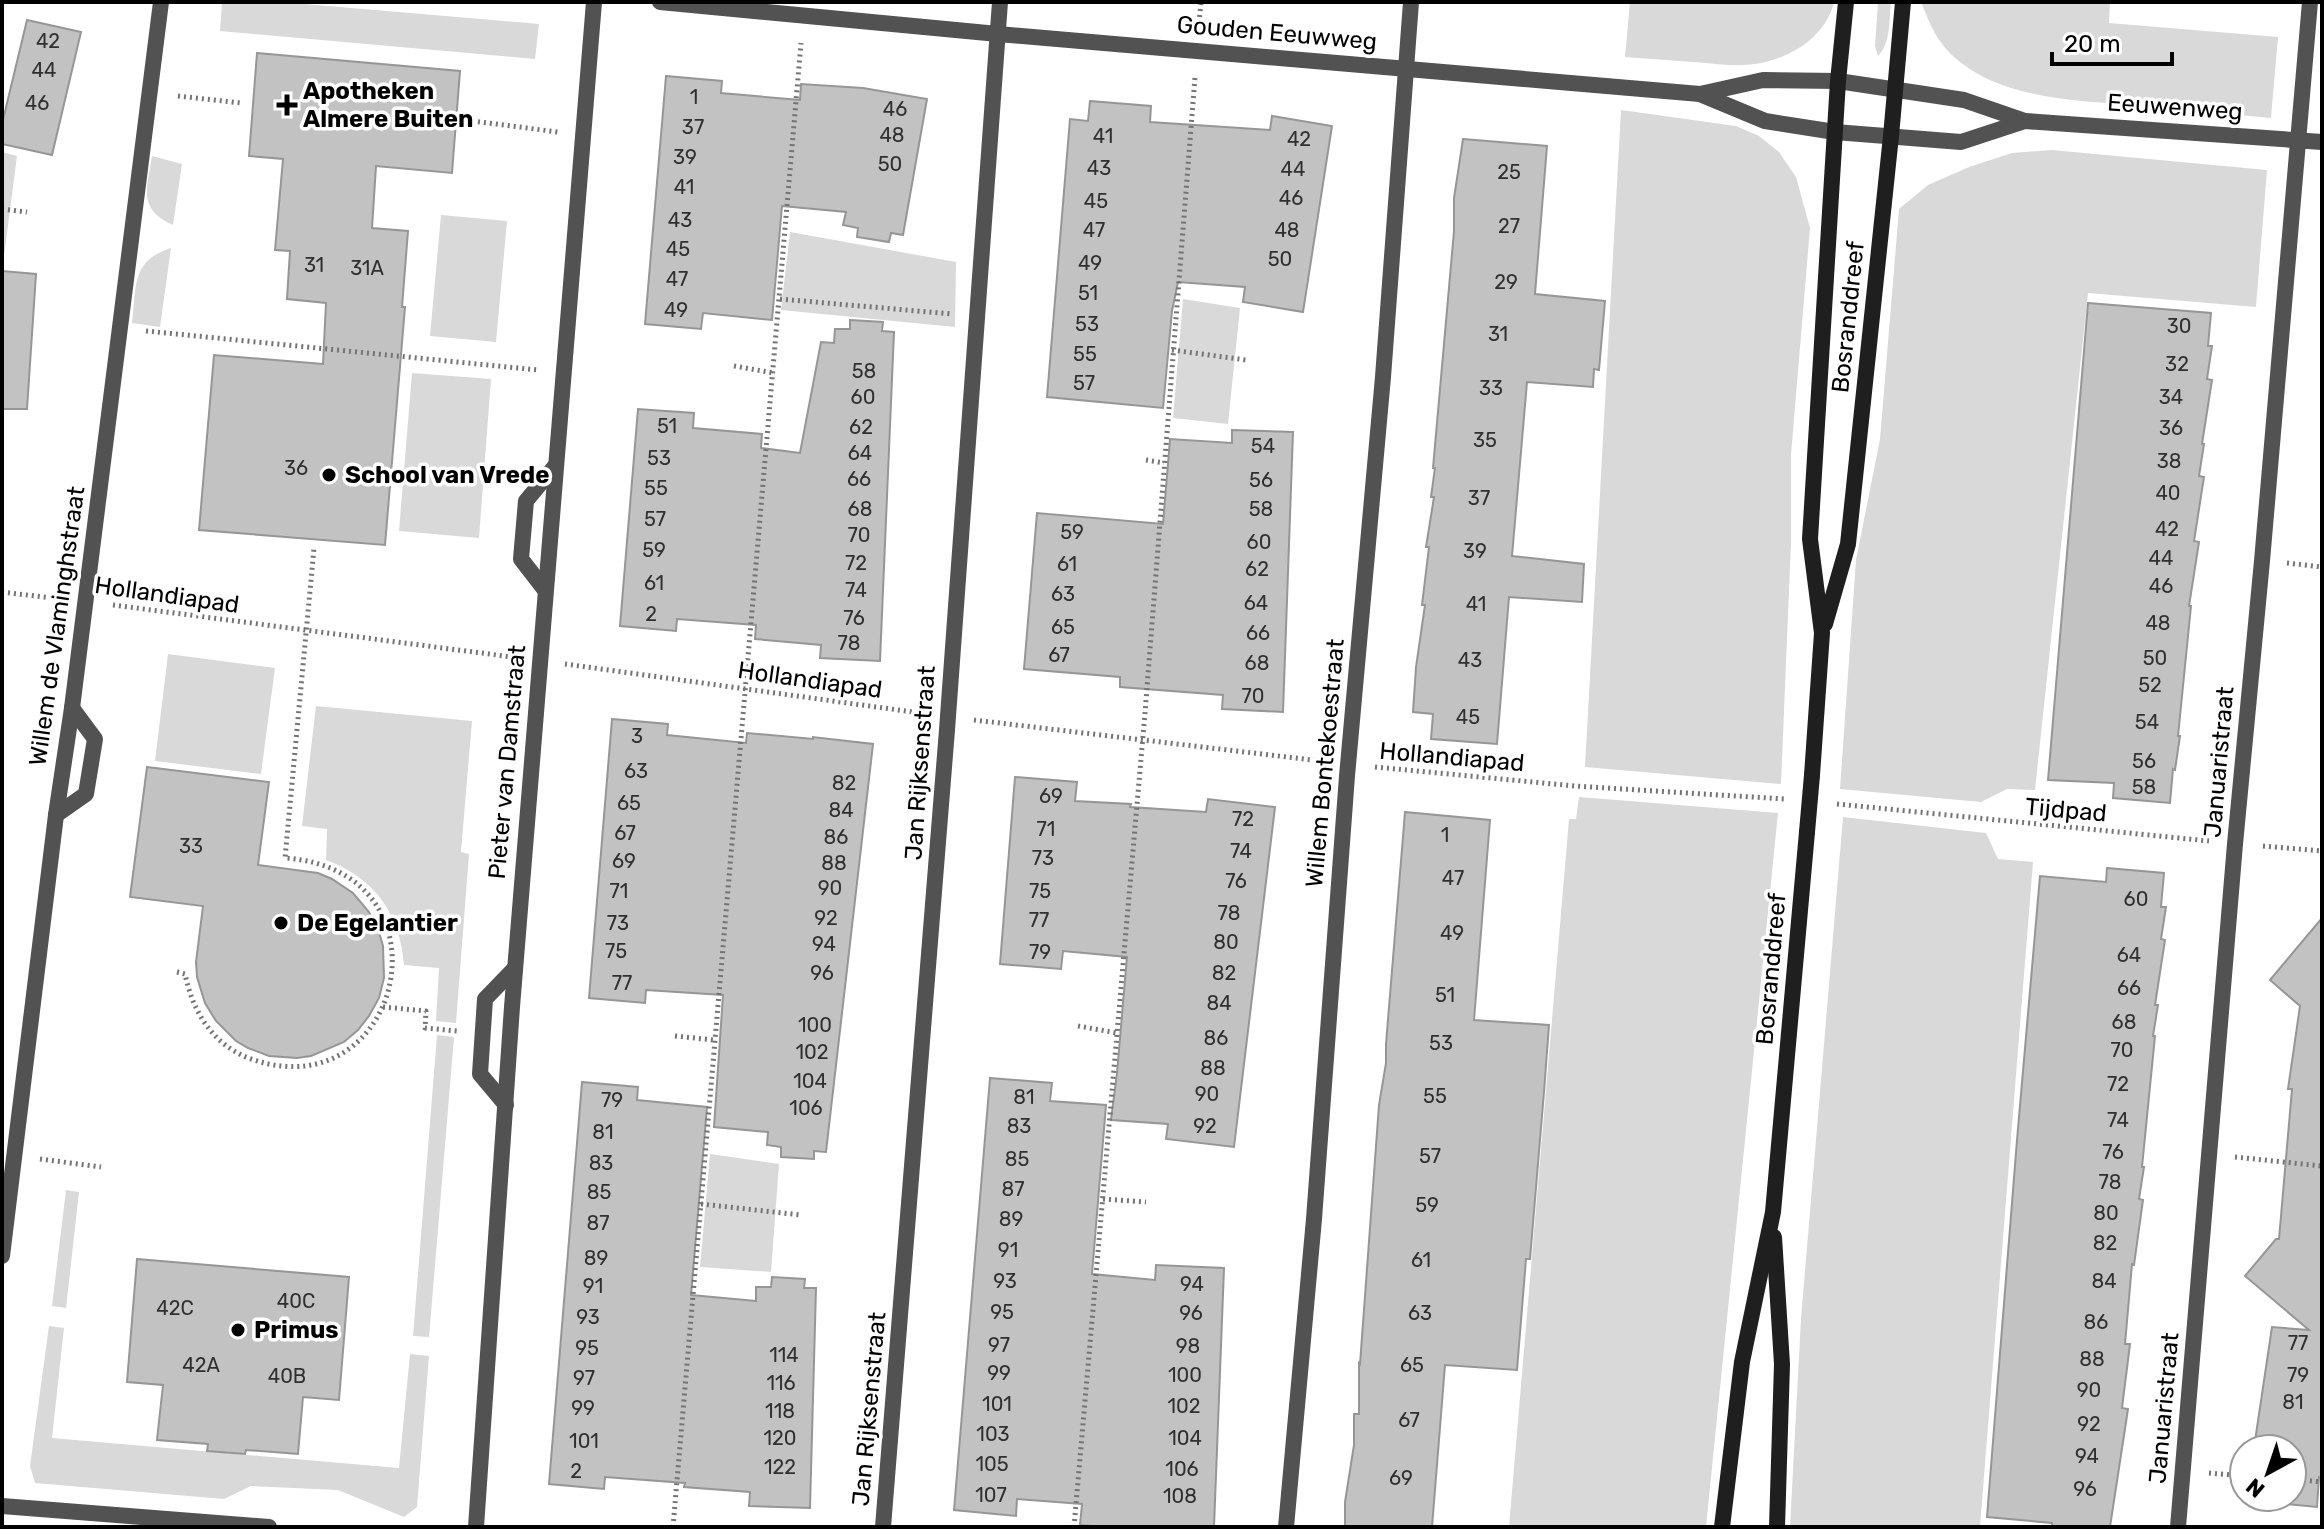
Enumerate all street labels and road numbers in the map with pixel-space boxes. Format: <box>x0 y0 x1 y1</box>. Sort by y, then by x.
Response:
street label: Gouden Eeuwweg <box>1176 10 1378 56</box>
street label: Eeuwenweg <box>2106 88 2244 126</box>
street label: Bosranddreef <box>1826 239 1870 394</box>
street label: Willem de Vlaminghstraat <box>24 484 90 768</box>
street label: Hollandiapad <box>93 571 241 619</box>
street label: Willem Bontekoestraat <box>1300 637 1350 889</box>
street label: Pieter van Damstraat <box>483 644 531 880</box>
street label: Hollandiapad <box>736 656 884 704</box>
street label: Jan Rijksenstraat <box>899 665 941 861</box>
street label: Januaristraat <box>2198 685 2240 839</box>
street label: Hollandiapad <box>1378 737 1526 777</box>
street label: Tijdpad <box>2024 792 2108 828</box>
street label: Bosranddreef <box>1750 891 1792 1046</box>
street label: Jan Rijksenstraat <box>847 1311 891 1507</box>
street label: Januaristraat <box>2143 1331 2185 1485</box>

